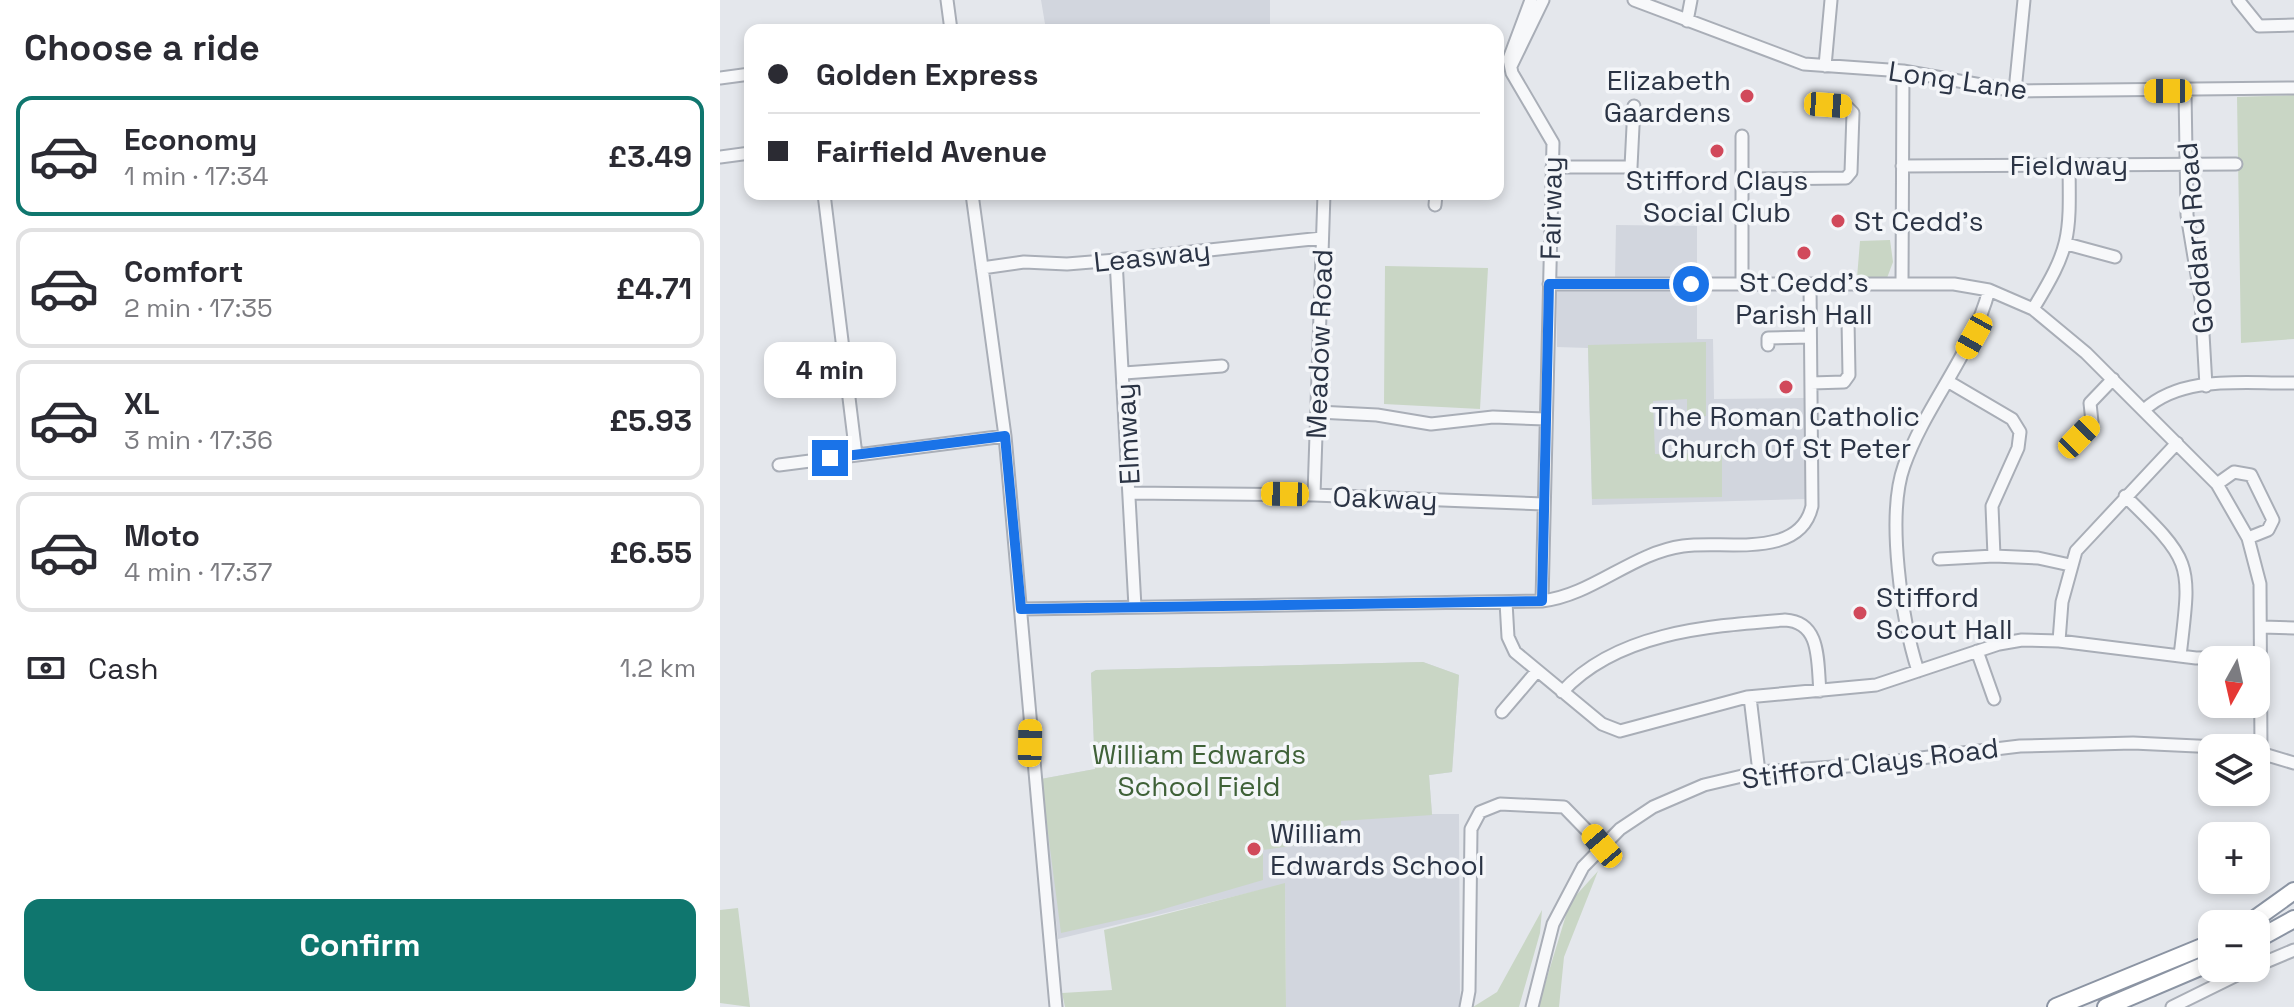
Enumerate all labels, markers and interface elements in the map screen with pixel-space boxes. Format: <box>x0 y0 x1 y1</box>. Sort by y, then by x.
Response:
text: Choose a ride <box>24 25 260 71</box>
street label: Long Lane <box>1886 52 2030 108</box>
text: Golden Express <box>816 55 1038 94</box>
place label: Elizabeth Gaardens <box>1604 62 1731 130</box>
car <box>2144 79 2192 103</box>
marker: Elizabeth Gaardens <box>1738 87 1756 105</box>
car <box>1803 91 1853 119</box>
icon: car <box>28 120 100 192</box>
text: Economy <box>124 120 257 159</box>
text: Fairfield Avenue <box>816 132 1047 171</box>
text: £3.49 <box>608 137 692 176</box>
street label: Goddard Road <box>2169 141 2221 335</box>
marker: Stifford Clays Social Club <box>1708 142 1726 160</box>
street label: Fieldway <box>2010 147 2128 183</box>
street label: Fairway <box>1532 156 1570 260</box>
text: 1 min · 17:34 <box>124 159 269 193</box>
place label: Stifford Clays Social Club <box>1626 162 1808 230</box>
place label: St Cedd's <box>1854 203 1984 239</box>
marker: St Cedd's <box>1829 212 1847 230</box>
street label: Leasway <box>1092 232 1212 280</box>
marker: St Cedd's Parish Hall <box>1795 244 1813 262</box>
street label: Meadow Road <box>1298 248 1340 440</box>
icon: car <box>28 252 100 324</box>
text: Comfort <box>124 252 243 291</box>
place label: St Cedd's Parish Hall <box>1735 264 1873 332</box>
route start <box>1673 266 1709 302</box>
text: £4.71 <box>616 269 692 308</box>
text: 2 min · 17:35 <box>124 291 273 325</box>
car <box>1952 309 1996 363</box>
callout: 4 min <box>764 342 896 398</box>
text: 4 min <box>796 353 864 387</box>
marker: The Roman Catholic Church Of St Peter <box>1777 378 1795 396</box>
street label: Elmway <box>1106 382 1148 486</box>
icon: car <box>28 384 100 456</box>
text: XL <box>124 384 160 423</box>
place label: The Roman Catholic Church Of St Peter <box>1652 398 1920 466</box>
text: £5.93 <box>609 401 692 440</box>
car <box>2054 411 2104 463</box>
text: 3 min · 17:36 <box>124 423 273 457</box>
route end <box>812 440 848 476</box>
street label: Oakway <box>1332 478 1438 518</box>
car <box>1261 482 1309 506</box>
icon: car <box>28 516 100 588</box>
text: Moto <box>124 516 200 555</box>
text: £6.55 <box>609 533 692 572</box>
text: 4 min · 17:37 <box>124 555 272 589</box>
place label: Stifford Scout Hall <box>1876 579 2013 647</box>
marker: Stifford Scout Hall <box>1851 604 1869 622</box>
icon: cash <box>24 646 68 690</box>
north arrow <box>2198 646 2270 718</box>
map controls <box>2198 646 2270 982</box>
text: Cash <box>88 649 159 688</box>
text: 1.2 km <box>620 651 696 685</box>
car <box>1018 719 1042 767</box>
street label: Stifford Clays Road <box>1739 729 2001 797</box>
button: layers <box>2198 734 2270 806</box>
park label: William Edwards School Field <box>1092 736 1306 804</box>
place label: William Edwards School <box>1270 815 1485 883</box>
car <box>1577 820 1627 872</box>
button: + <box>2198 822 2270 894</box>
marker: William Edwards School <box>1245 840 1263 858</box>
button: Confirm <box>24 899 696 991</box>
button: − <box>2198 910 2270 982</box>

